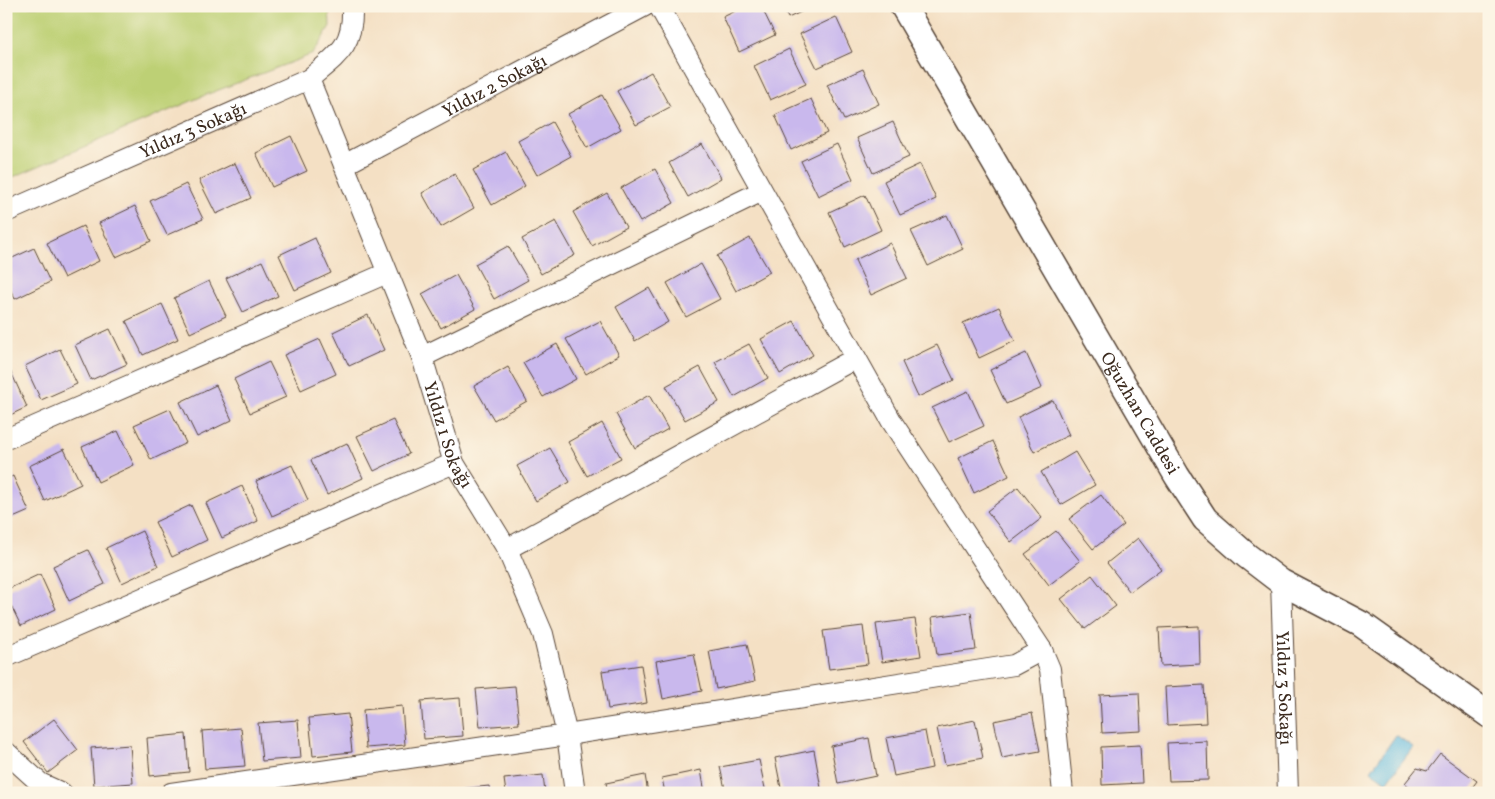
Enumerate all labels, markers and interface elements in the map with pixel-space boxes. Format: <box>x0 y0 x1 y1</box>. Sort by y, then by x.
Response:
street label: Yıldız 2 Sokağı <box>438 49 552 125</box>
street label: Yıldız 3 Sokağı <box>136 97 251 166</box>
street label: Oğuzhan Caddesi <box>1093 348 1185 480</box>
street label: Yıldız 1 Sokağı <box>416 378 478 494</box>
street label: Yıldız 3 Sokağı <box>1269 630 1297 746</box>

